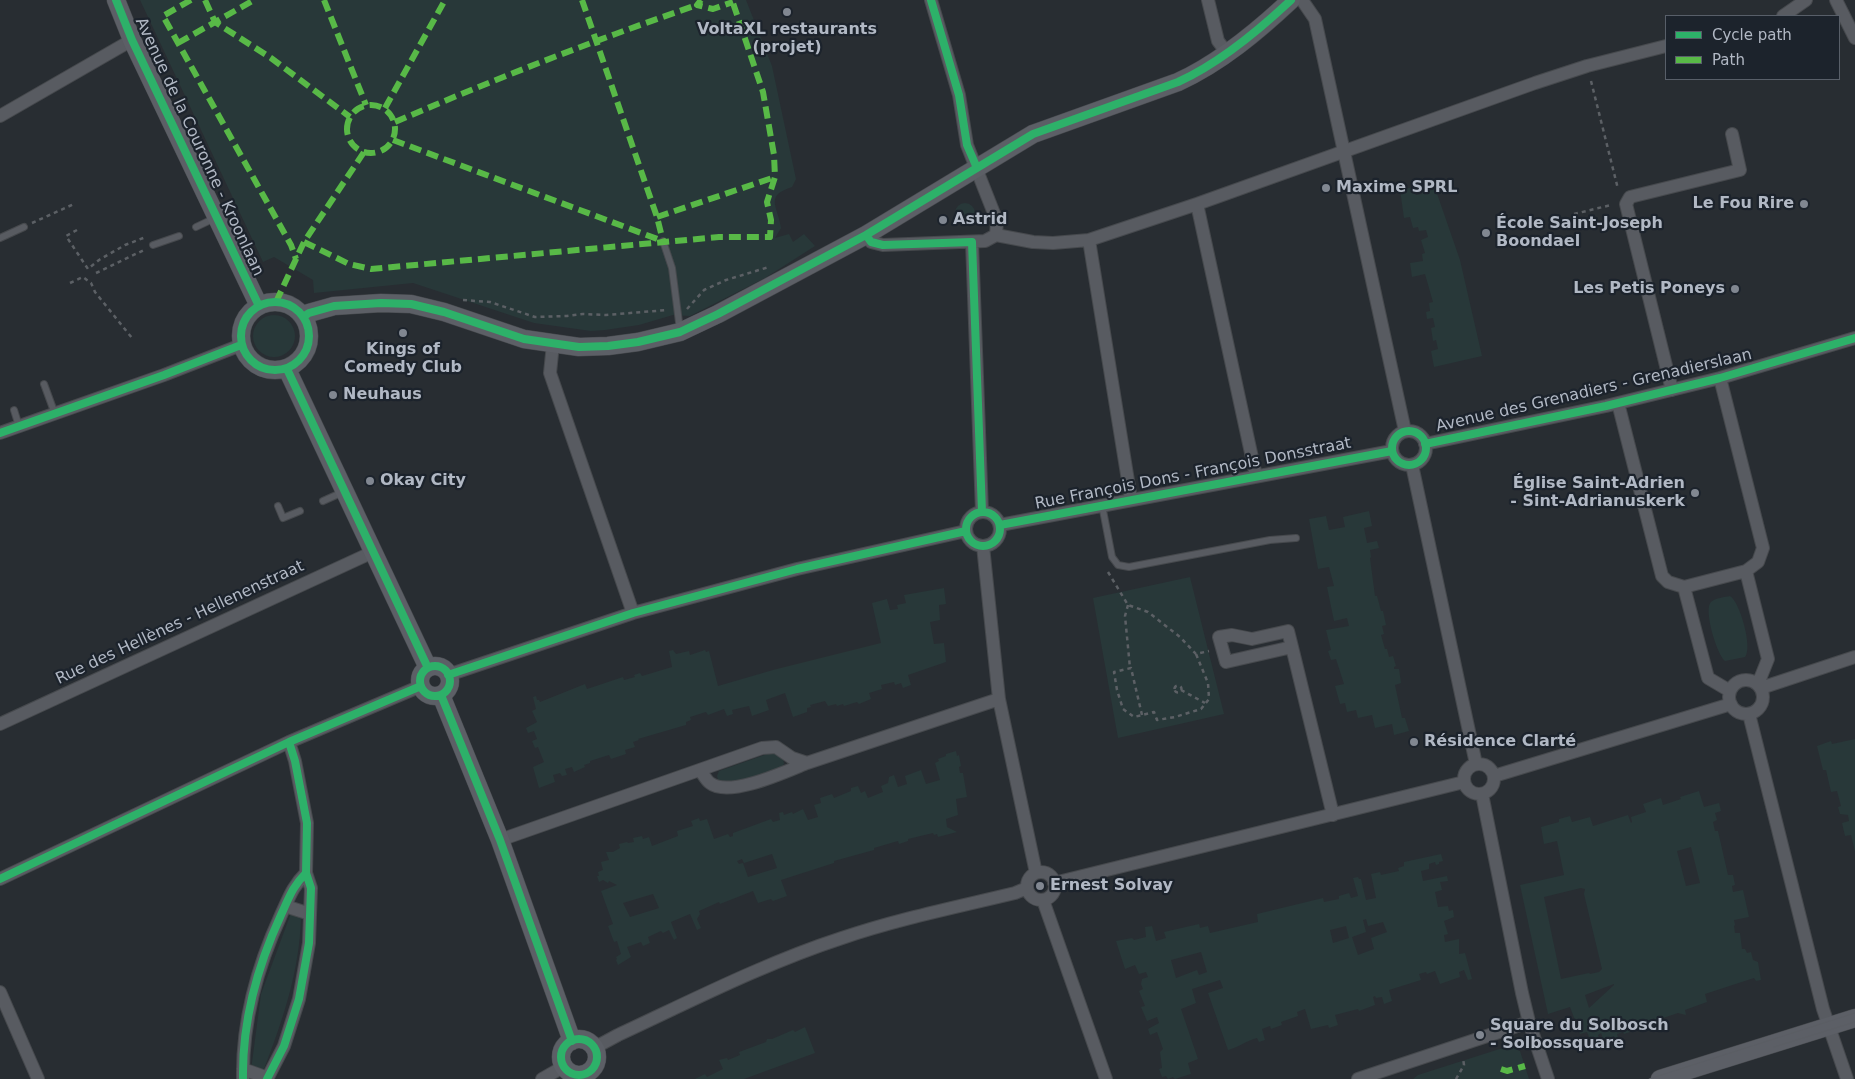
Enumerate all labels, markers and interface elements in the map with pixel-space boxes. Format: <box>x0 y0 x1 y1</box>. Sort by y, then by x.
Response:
marker: VoltaXL restaurants (projet) <box>781 6 793 18</box>
street label: Avenue de la Couronne - Kroonlaan <box>131 15 267 279</box>
legend <box>1665 15 1840 80</box>
place label: VoltaXL restaurants (projet) <box>697 20 877 58</box>
text: Cycle path <box>1712 26 1792 44</box>
text: Path <box>1712 51 1745 69</box>
place label: Maxime SPRL <box>1336 178 1457 198</box>
marker: Maxime SPRL <box>1320 182 1332 194</box>
place label: Le Fou Rire <box>1693 194 1794 214</box>
marker: Le Fou Rire <box>1798 198 1810 210</box>
place label: Astrid <box>953 210 1007 230</box>
marker: Astrid <box>937 214 949 226</box>
place label: École Saint-Joseph Boondael <box>1496 214 1663 252</box>
marker: École Saint-Joseph Boondael <box>1480 227 1492 239</box>
place label: Les Petis Poneys <box>1573 279 1725 299</box>
marker: Les Petis Poneys <box>1729 283 1741 295</box>
marker: Kings of Comedy Club <box>397 327 409 339</box>
place label: Kings of Comedy Club <box>344 340 462 378</box>
street label: Avenue des Grenadiers - Grenadierslaan <box>1434 345 1754 437</box>
place label: Neuhaus <box>343 385 422 405</box>
marker: Neuhaus <box>327 389 339 401</box>
street label: Rue François Dons - François Donsstraat <box>1033 434 1353 514</box>
place label: Okay City <box>380 471 466 491</box>
place label: Église Saint-Adrien - Sint-Adrianuskerk <box>1510 474 1685 512</box>
marker: Okay City <box>364 475 376 487</box>
marker: Église Saint-Adrien - Sint-Adrianuskerk <box>1689 487 1701 499</box>
street label: Rue des Hellènes - Hellenenstraat <box>53 557 307 689</box>
place label: Résidence Clarté <box>1424 732 1576 752</box>
marker: Résidence Clarté <box>1408 736 1420 748</box>
place label: Ernest Solvay <box>1050 876 1173 896</box>
marker: Ernest Solvay <box>1034 880 1046 892</box>
place label: Square du Solbosch - Solbossquare <box>1490 1016 1669 1054</box>
marker: Square du Solbosch - Solbossquare <box>1474 1029 1486 1041</box>

